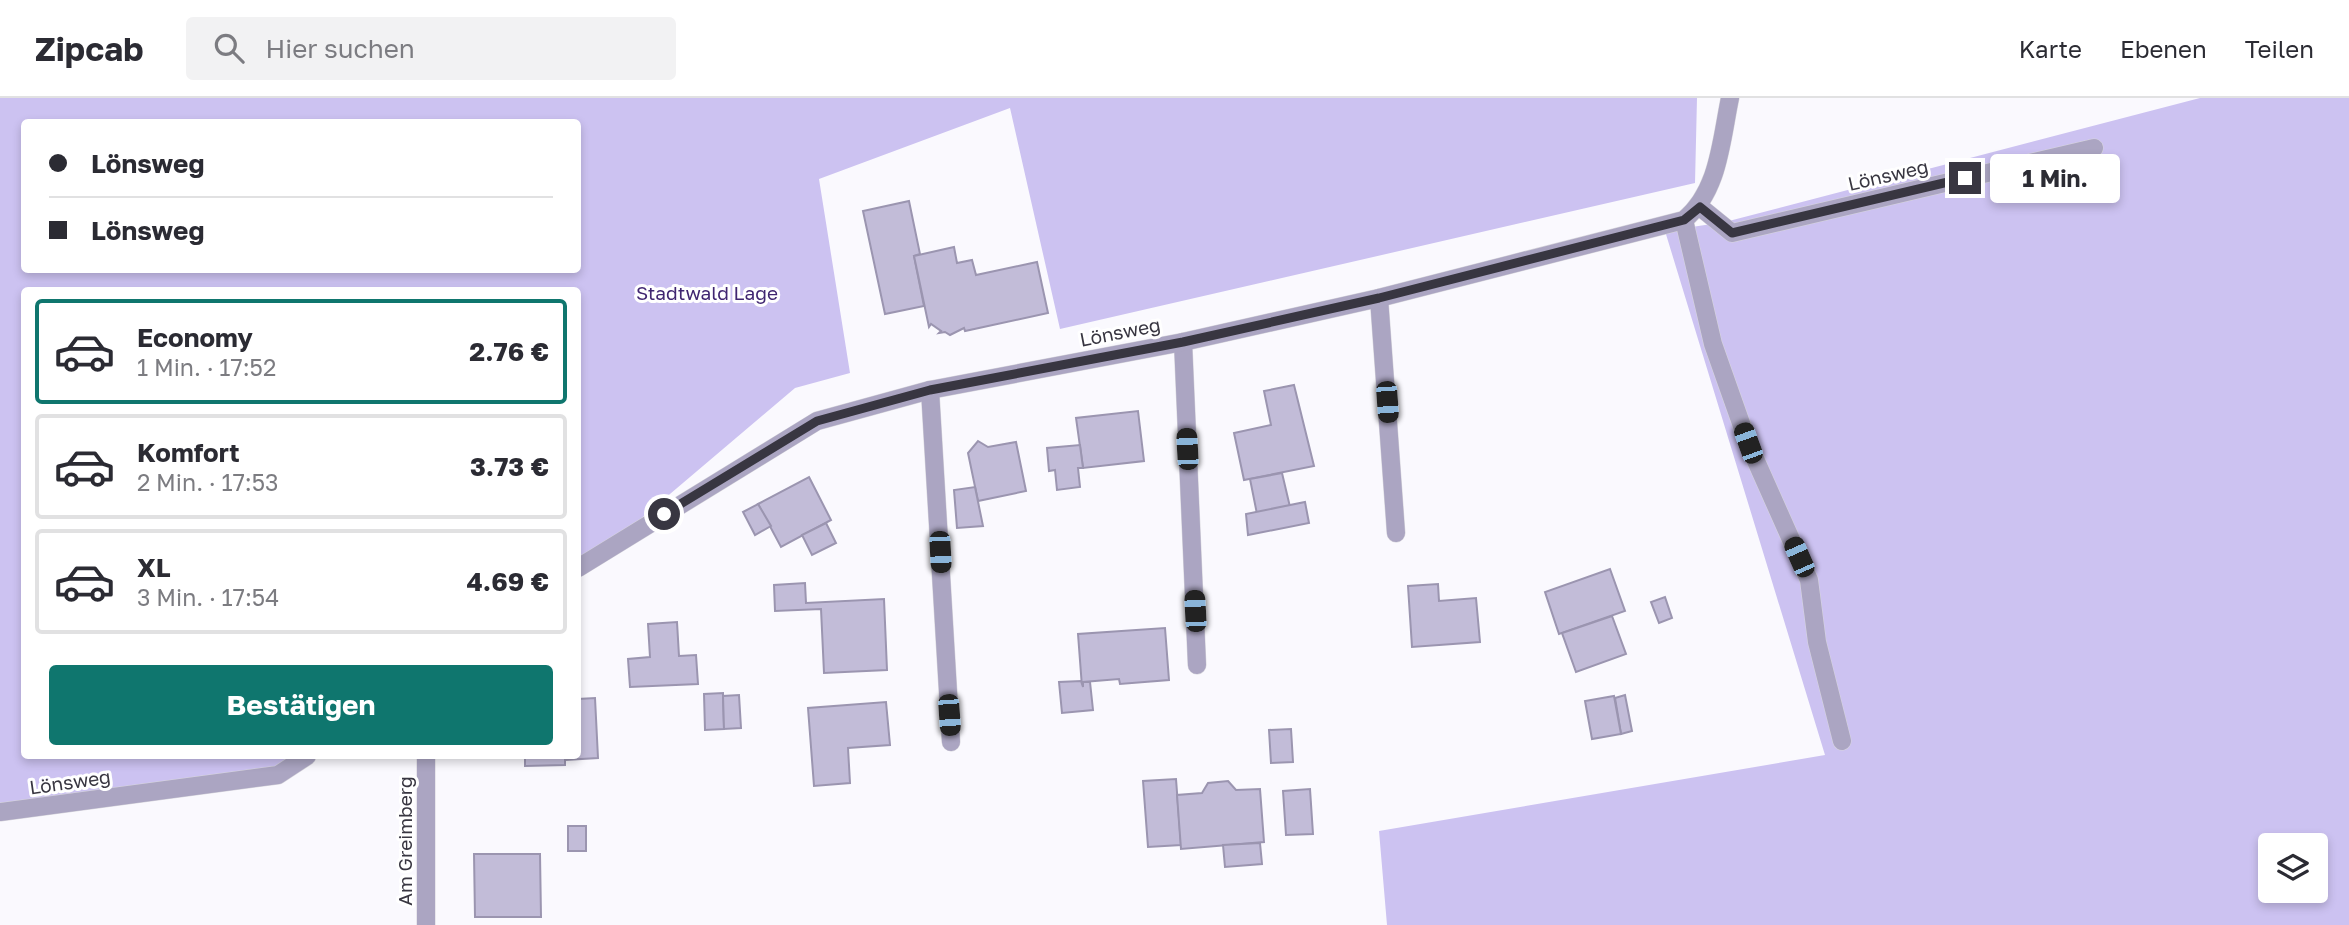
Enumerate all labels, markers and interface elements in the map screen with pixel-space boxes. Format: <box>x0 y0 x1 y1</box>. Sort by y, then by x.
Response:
search box <box>186 17 676 80</box>
text: Zipcab <box>35 29 144 68</box>
icon: search <box>210 29 248 67</box>
text: Hier suchen <box>266 33 415 64</box>
text: Karte <box>2019 34 2082 63</box>
text: Ebenen <box>2120 34 2207 63</box>
text: Teilen <box>2245 34 2314 63</box>
text: Lönsweg <box>91 148 204 179</box>
street label: Lönsweg <box>1845 154 1930 195</box>
callout: 1 Min. <box>1990 154 2119 202</box>
route end <box>1949 162 1981 194</box>
text: 1 Min. <box>2022 164 2088 192</box>
text: Lönsweg <box>91 215 204 246</box>
park label: Stadtwald Lage <box>636 281 778 304</box>
street label: Lönsweg <box>1078 312 1162 351</box>
icon: car <box>53 320 116 383</box>
text: Economy <box>137 322 253 353</box>
text: 2.76 € <box>469 336 549 367</box>
text: 1 Min. · 17:52 <box>137 353 276 381</box>
car <box>1376 380 1399 424</box>
car <box>1731 420 1766 466</box>
car <box>1176 427 1199 471</box>
icon: car <box>53 435 116 498</box>
text: Komfort <box>137 437 240 468</box>
text: 3.73 € <box>470 451 549 482</box>
text: 2 Min. · 17:53 <box>137 468 279 496</box>
route start <box>648 498 680 530</box>
car <box>929 530 952 574</box>
car <box>1781 534 1818 580</box>
icon: car <box>53 550 116 613</box>
text: XL <box>137 552 171 583</box>
text: 4.69 € <box>467 566 549 597</box>
text: 3 Min. · 17:54 <box>137 583 279 611</box>
car <box>1184 589 1207 633</box>
button: Bestätigen <box>49 665 553 745</box>
car <box>938 693 961 737</box>
street label: Lönsweg <box>28 764 112 799</box>
street label: Am Greimberg <box>393 776 416 906</box>
map controls <box>2258 833 2328 903</box>
button: layers <box>2258 833 2328 903</box>

